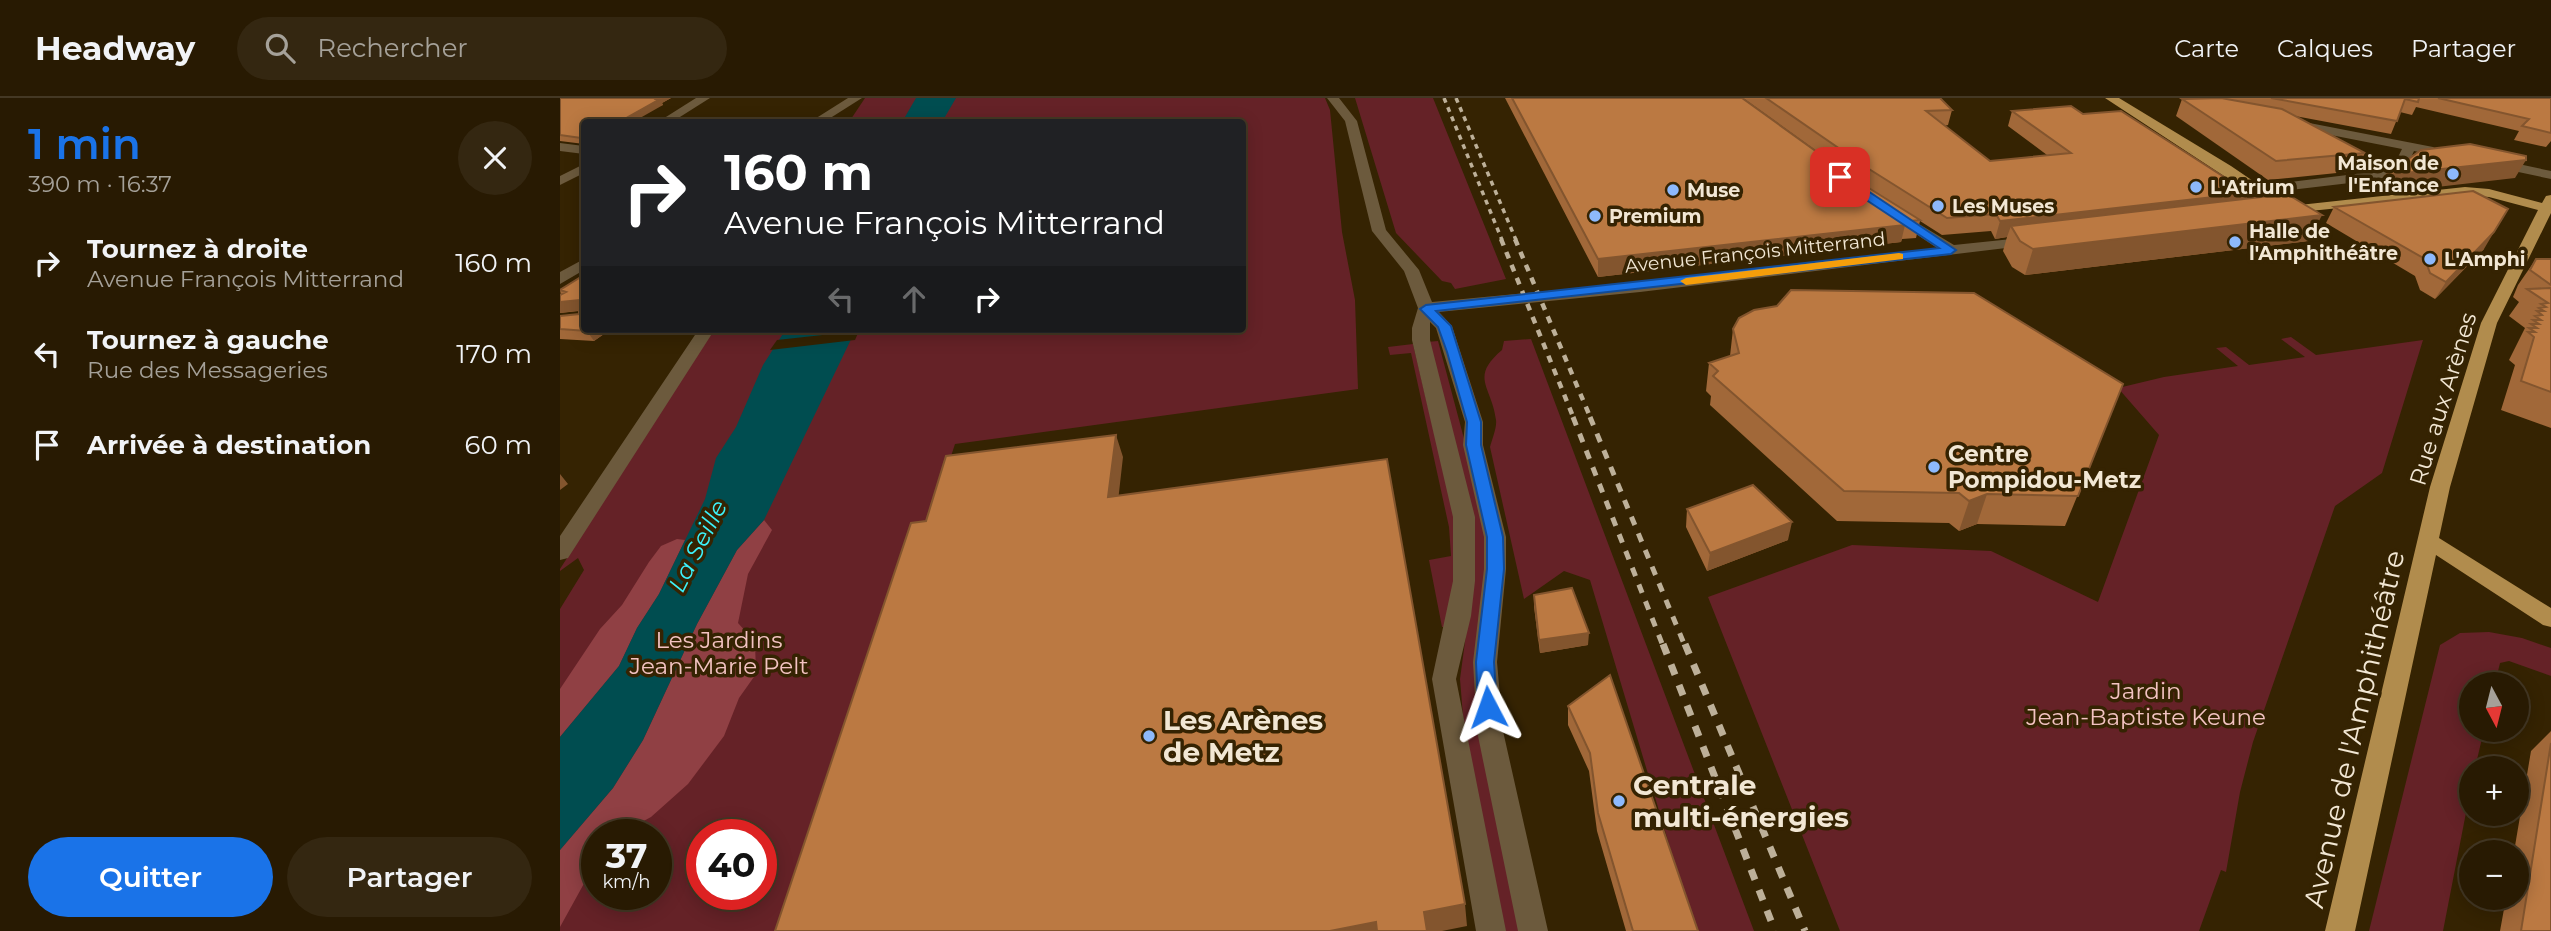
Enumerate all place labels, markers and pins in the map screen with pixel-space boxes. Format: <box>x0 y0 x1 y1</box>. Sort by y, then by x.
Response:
pin <box>1810 147 1870 207</box>
place label: Maison de l'Enfance <box>2337 152 2439 197</box>
marker: Maison de l'Enfance <box>2445 166 2461 182</box>
place label: L'Atrium <box>2210 176 2295 199</box>
place label: Muse <box>1687 179 1740 202</box>
marker: L'Atrium <box>2188 179 2204 195</box>
marker: Muse <box>1665 182 1681 198</box>
place label: Les Muses <box>1952 195 2054 218</box>
marker: Les Muses <box>1930 198 1946 214</box>
place label: Premium <box>1609 205 1701 228</box>
marker: Premium <box>1587 208 1603 224</box>
place label: Halle de l'Amphithéâtre <box>2249 220 2398 265</box>
marker: Halle de l'Amphithéâtre <box>2227 234 2243 250</box>
place label: L'Amphi <box>2444 248 2526 271</box>
marker: L'Amphi <box>2422 251 2438 267</box>
place label: Centre Pompidou-Metz <box>1948 440 2141 494</box>
marker: Centre Pompidou-Metz <box>1926 459 1942 475</box>
place label: Les Arènes de Metz <box>1163 703 1323 769</box>
marker: Les Arènes de Metz <box>1141 728 1157 744</box>
place label: Centrale multi-énergies <box>1633 768 1849 834</box>
marker: Centrale multi-énergies <box>1611 793 1627 809</box>

